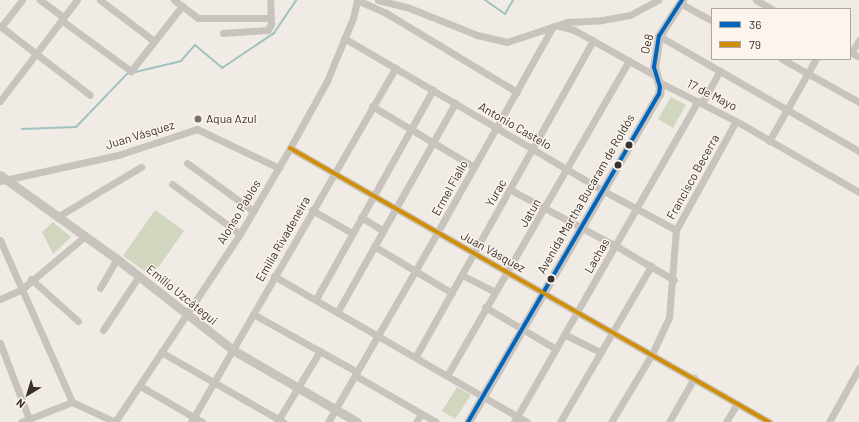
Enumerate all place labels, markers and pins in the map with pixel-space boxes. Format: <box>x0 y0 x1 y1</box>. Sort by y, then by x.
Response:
place label: Aqua Azul <box>206 112 256 126</box>
marker: Aqua Azul <box>193 114 203 124</box>
unlabelled marker <box>624 140 634 150</box>
unlabelled marker <box>613 160 623 170</box>
unlabelled marker <box>546 274 556 284</box>

